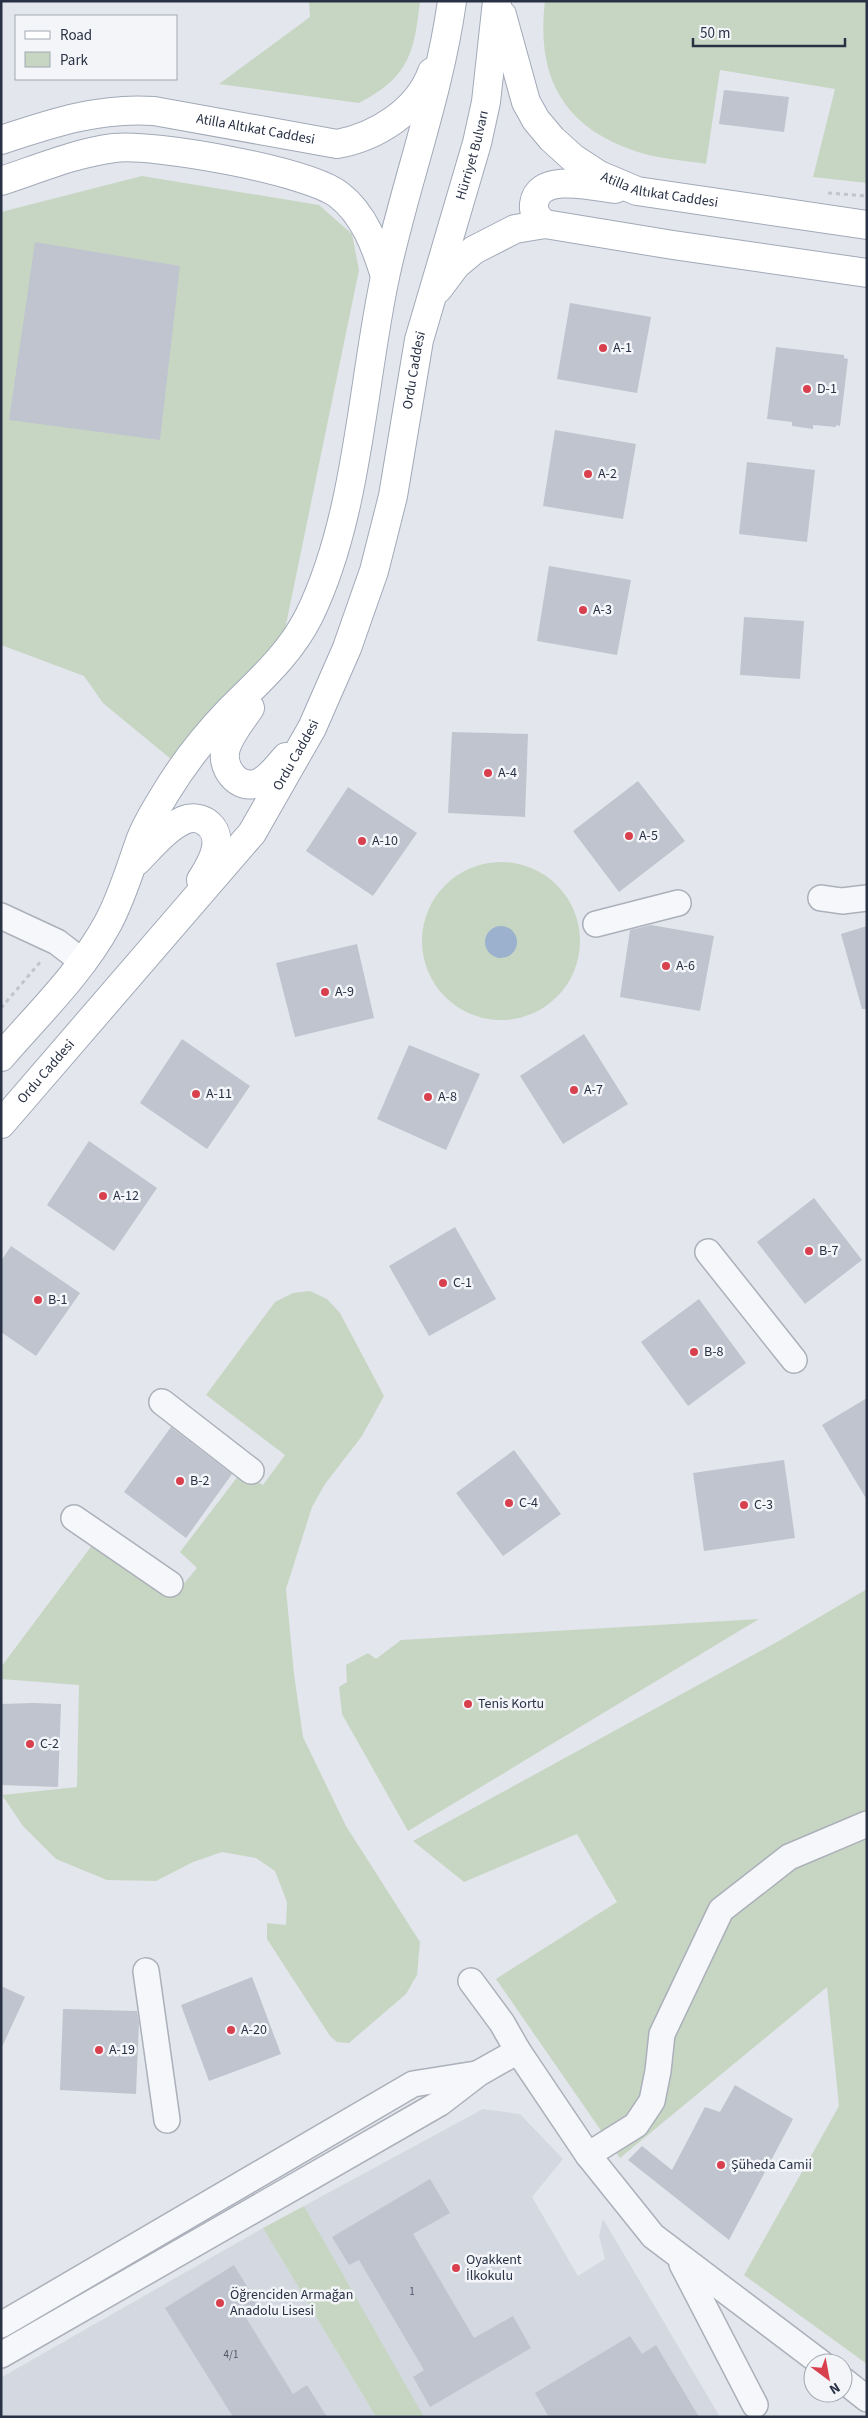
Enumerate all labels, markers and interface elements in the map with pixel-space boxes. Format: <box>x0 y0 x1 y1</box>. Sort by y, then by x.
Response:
legend <box>15 15 178 80</box>
scale bar <box>693 15 846 47</box>
text: 50 m <box>700 23 730 44</box>
text: Road <box>60 25 92 46</box>
text: Park <box>60 50 89 71</box>
street label: Atilla Altıkat Caddesi <box>195 109 316 150</box>
street label: Hürriyet Bulvarı <box>451 109 494 202</box>
street label: Atilla Altıkat Caddesi <box>598 167 719 213</box>
street label: Ordu Caddesi <box>398 329 431 411</box>
place label: A-1 <box>613 338 632 358</box>
marker: A-1 <box>597 342 609 354</box>
place label: D-1 <box>817 379 837 399</box>
marker: D-1 <box>801 383 813 395</box>
place label: A-2 <box>598 464 617 484</box>
marker: A-2 <box>582 468 594 480</box>
place label: A-3 <box>593 600 612 620</box>
marker: A-3 <box>577 604 589 616</box>
street label: Ordu Caddesi <box>268 716 325 794</box>
place label: A-4 <box>498 763 517 783</box>
marker: A-4 <box>482 767 494 779</box>
place label: A-5 <box>639 826 658 846</box>
marker: A-5 <box>623 830 635 842</box>
place label: A-10 <box>372 831 398 851</box>
marker: A-10 <box>356 835 368 847</box>
place label: A-6 <box>676 956 695 976</box>
marker: A-6 <box>660 960 672 972</box>
place label: A-9 <box>335 982 354 1002</box>
marker: A-9 <box>319 986 331 998</box>
street label: Ordu Caddesi <box>13 1035 79 1108</box>
place label: A-7 <box>584 1080 603 1100</box>
place label: A-11 <box>206 1084 232 1104</box>
marker: A-7 <box>568 1084 580 1096</box>
place label: A-8 <box>438 1087 457 1107</box>
marker: A-11 <box>190 1088 202 1100</box>
marker: A-8 <box>422 1091 434 1103</box>
place label: A-12 <box>113 1186 139 1206</box>
marker: A-12 <box>97 1190 109 1202</box>
place label: B-7 <box>819 1241 839 1261</box>
marker: B-7 <box>803 1245 815 1257</box>
place label: C-1 <box>453 1273 472 1293</box>
marker: C-1 <box>437 1277 449 1289</box>
place label: B-1 <box>48 1290 68 1310</box>
marker: B-1 <box>32 1294 44 1306</box>
place label: B-8 <box>704 1342 724 1362</box>
marker: B-8 <box>688 1346 700 1358</box>
place label: B-2 <box>190 1471 210 1491</box>
marker: B-2 <box>174 1475 186 1487</box>
place label: C-4 <box>519 1493 538 1513</box>
place label: C-3 <box>754 1495 773 1515</box>
marker: C-4 <box>503 1497 515 1509</box>
marker: C-3 <box>738 1499 750 1511</box>
place label: Tenis Kortu <box>478 1694 544 1714</box>
marker: Tenis Kortu <box>462 1698 474 1710</box>
place label: C-2 <box>40 1734 59 1754</box>
marker: C-2 <box>24 1738 36 1750</box>
place label: A-20 <box>241 2020 267 2040</box>
marker: A-20 <box>225 2024 237 2036</box>
place label: A-19 <box>109 2040 135 2060</box>
marker: A-19 <box>93 2044 105 2056</box>
place label: Şüheda Camii <box>731 2155 812 2175</box>
marker: Şüheda Camii <box>715 2159 727 2171</box>
place label: Oyakkent İlkokulu <box>466 2250 522 2286</box>
marker: Oyakkent İlkokulu <box>450 2262 462 2274</box>
house number: 1 <box>409 2284 415 2299</box>
place label: Öğrenciden Armağan Anadolu Lisesi <box>230 2285 353 2321</box>
marker: Öğrenciden Armağan Anadolu Lisesi <box>214 2297 226 2309</box>
house number: 4/1 <box>224 2347 238 2362</box>
north arrow <box>803 2353 853 2403</box>
text: N <box>825 2377 844 2399</box>

